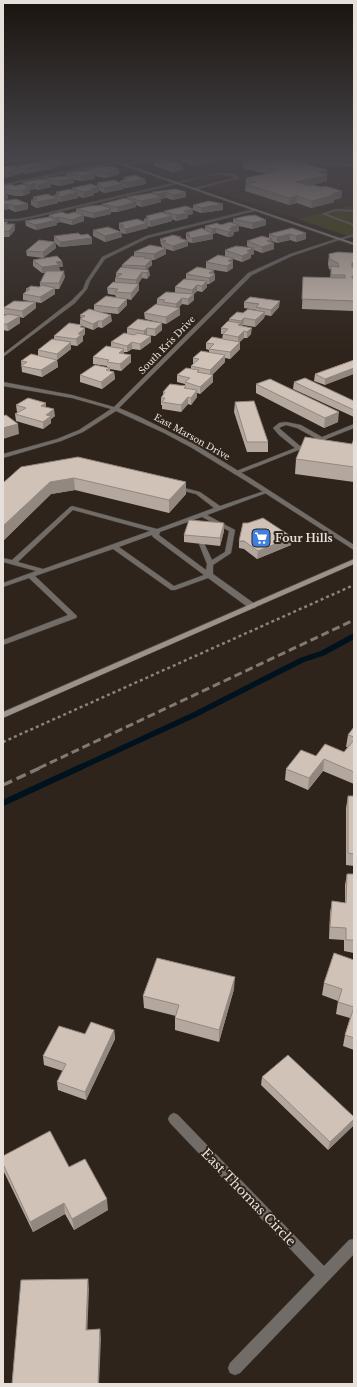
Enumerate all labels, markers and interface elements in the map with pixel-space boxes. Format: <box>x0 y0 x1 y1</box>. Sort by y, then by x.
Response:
street label: South Kris Drive <box>136 313 197 376</box>
street label: East Marson Drive <box>152 411 232 462</box>
supermarket icon: Four Hills <box>250 527 272 549</box>
place label: Four Hills <box>275 531 333 545</box>
street label: East Thomas Circle <box>198 1145 300 1250</box>

